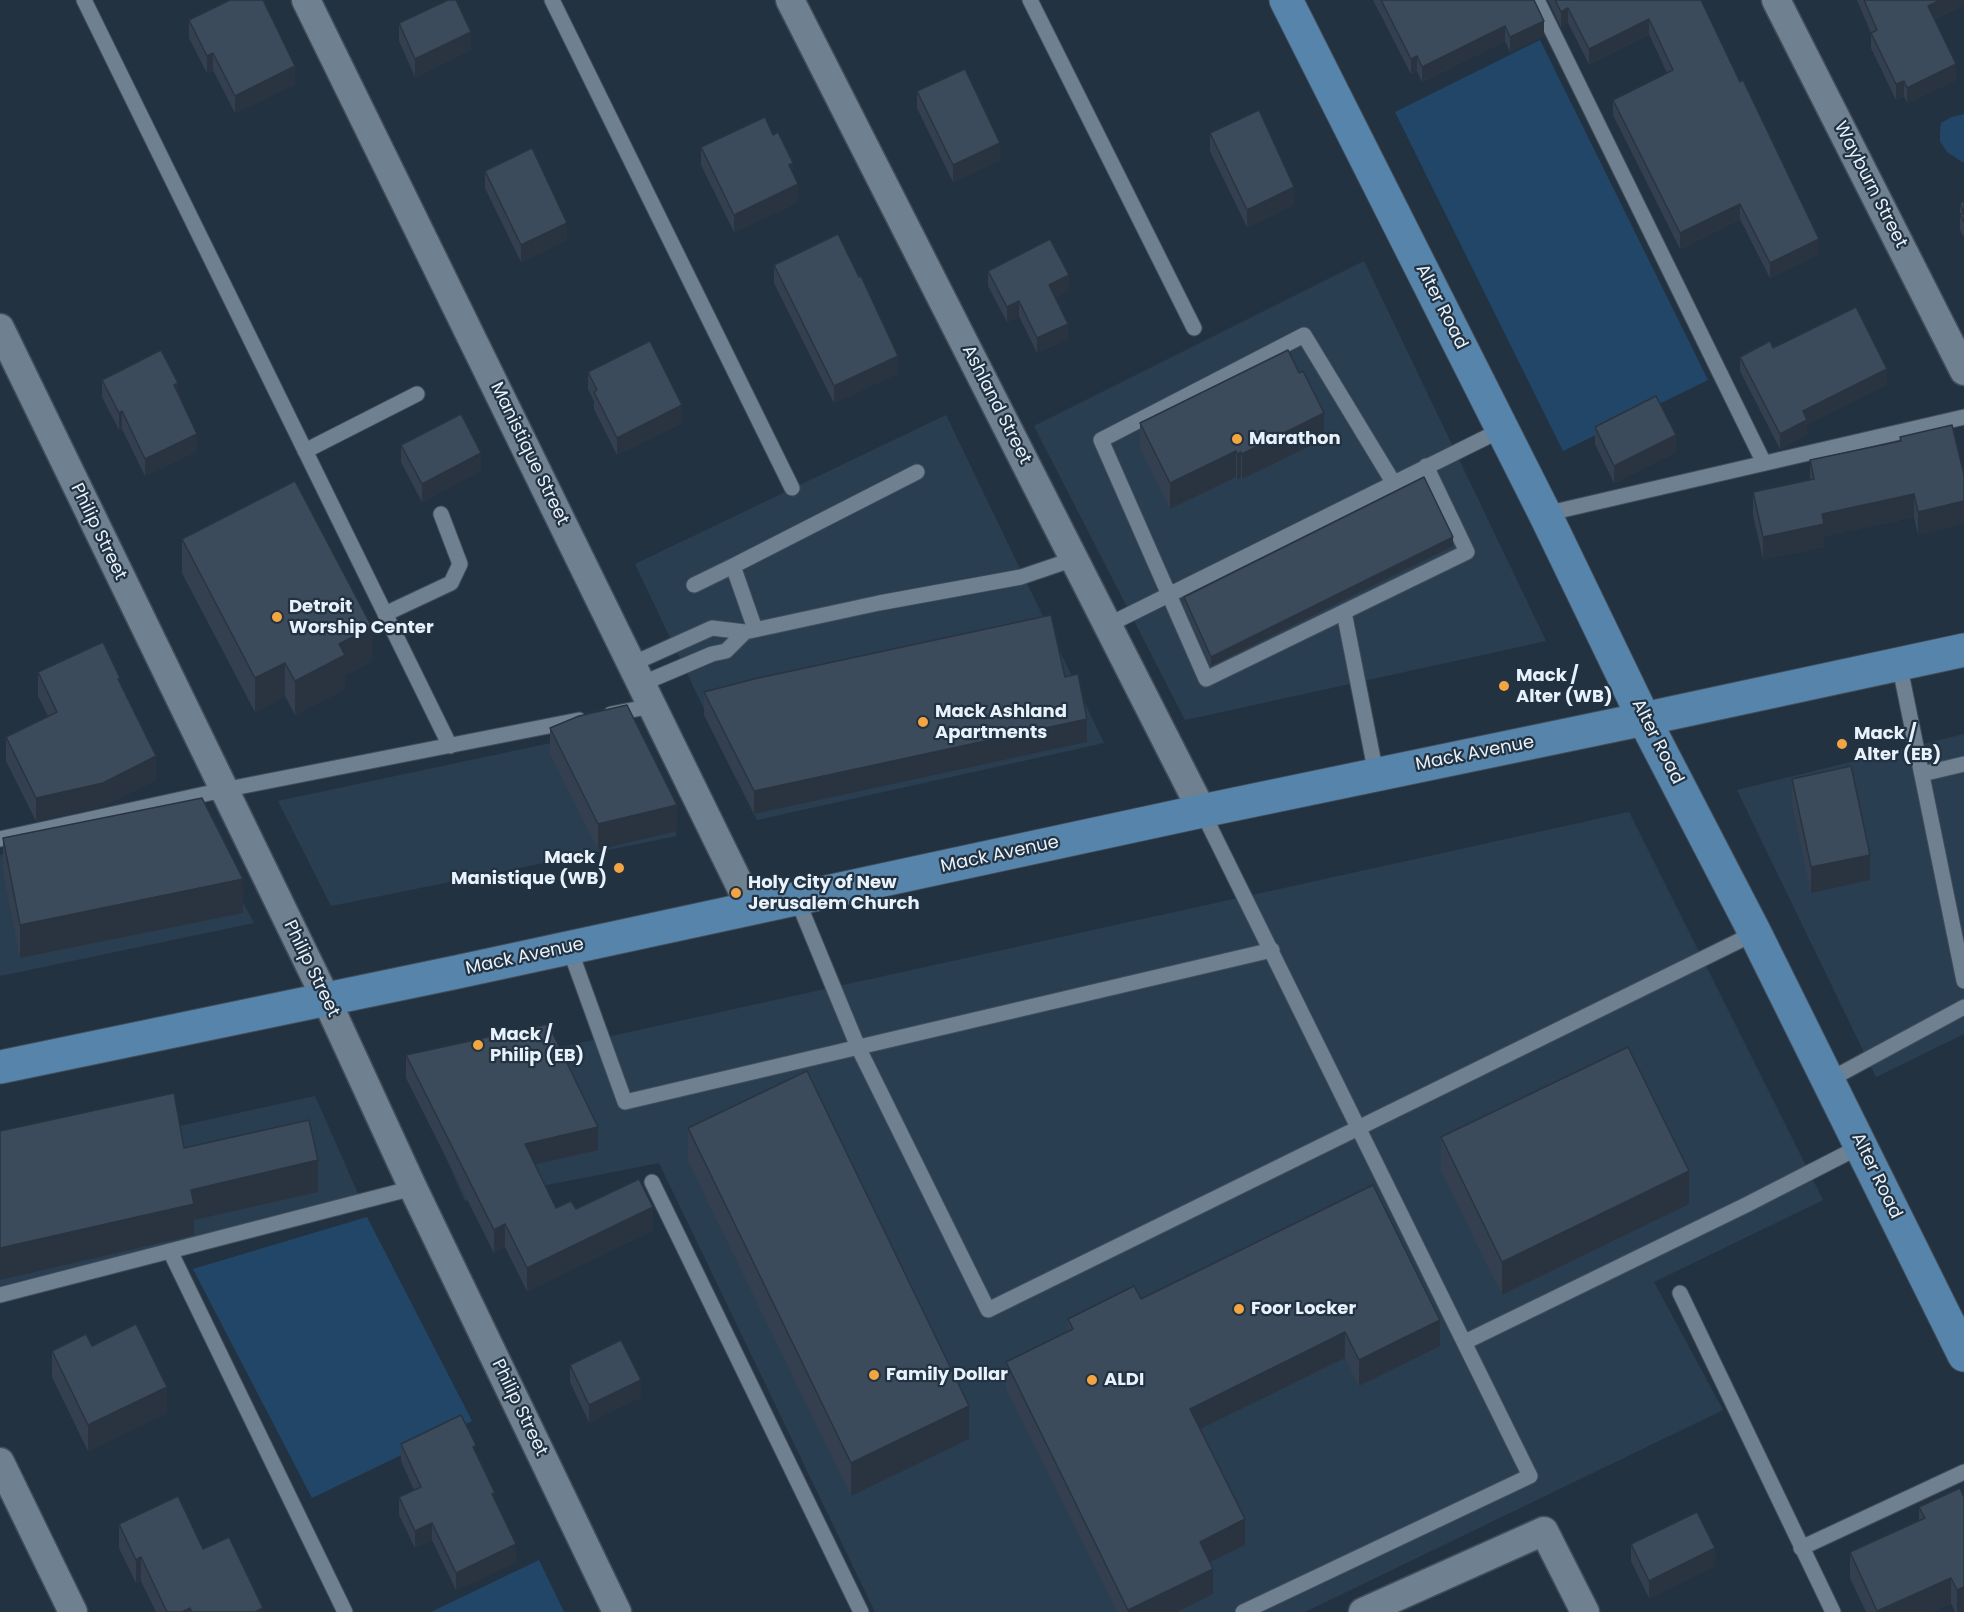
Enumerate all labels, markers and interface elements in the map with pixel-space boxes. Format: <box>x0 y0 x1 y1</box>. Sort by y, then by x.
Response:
street label: Wayburn Street <box>1829 118 1911 252</box>
street label: Alter Road <box>1410 261 1472 353</box>
street label: Ashland Street <box>957 342 1035 468</box>
street label: Manistique Street <box>485 379 573 529</box>
place label: Marathon <box>1249 428 1341 450</box>
marker: Marathon <box>1230 432 1244 446</box>
street label: Philip Street <box>65 480 131 584</box>
place label: Detroit Worship Center <box>289 596 434 638</box>
marker: Detroit Worship Center <box>270 610 284 624</box>
place label: Mack / Alter (WB) <box>1516 665 1612 708</box>
marker: Mack / Alter (WB) <box>1497 679 1511 693</box>
street label: Alter Road <box>1626 696 1688 788</box>
place label: Mack Ashland Apartments <box>935 701 1067 744</box>
marker: Mack Ashland Apartments <box>916 715 930 729</box>
place label: Mack / Alter (EB) <box>1854 723 1941 766</box>
street label: Mack Avenue <box>1414 732 1536 776</box>
marker: Mack / Alter (EB) <box>1835 737 1849 751</box>
street label: Mack Avenue <box>939 832 1061 878</box>
place label: Mack / Manistique (WB) <box>451 847 607 890</box>
marker: Mack / Manistique (WB) <box>612 861 626 875</box>
place label: Holy City of New Jerusalem Church <box>748 872 920 914</box>
marker: Holy City of New Jerusalem Church <box>729 886 743 900</box>
street label: Philip Street <box>278 917 344 1021</box>
street label: Mack Avenue <box>464 934 586 980</box>
place label: Mack / Philip (EB) <box>490 1024 584 1066</box>
marker: Mack / Philip (EB) <box>471 1038 485 1052</box>
street label: Alter Road <box>1846 1130 1906 1222</box>
place label: Foor Locker <box>1251 1298 1356 1320</box>
marker: Foor Locker <box>1232 1302 1246 1316</box>
street label: Philip Street <box>486 1356 552 1460</box>
place label: Family Dollar <box>886 1364 1008 1386</box>
marker: Family Dollar <box>867 1368 881 1382</box>
place label: ALDI <box>1104 1369 1144 1391</box>
marker: ALDI <box>1085 1373 1099 1387</box>

